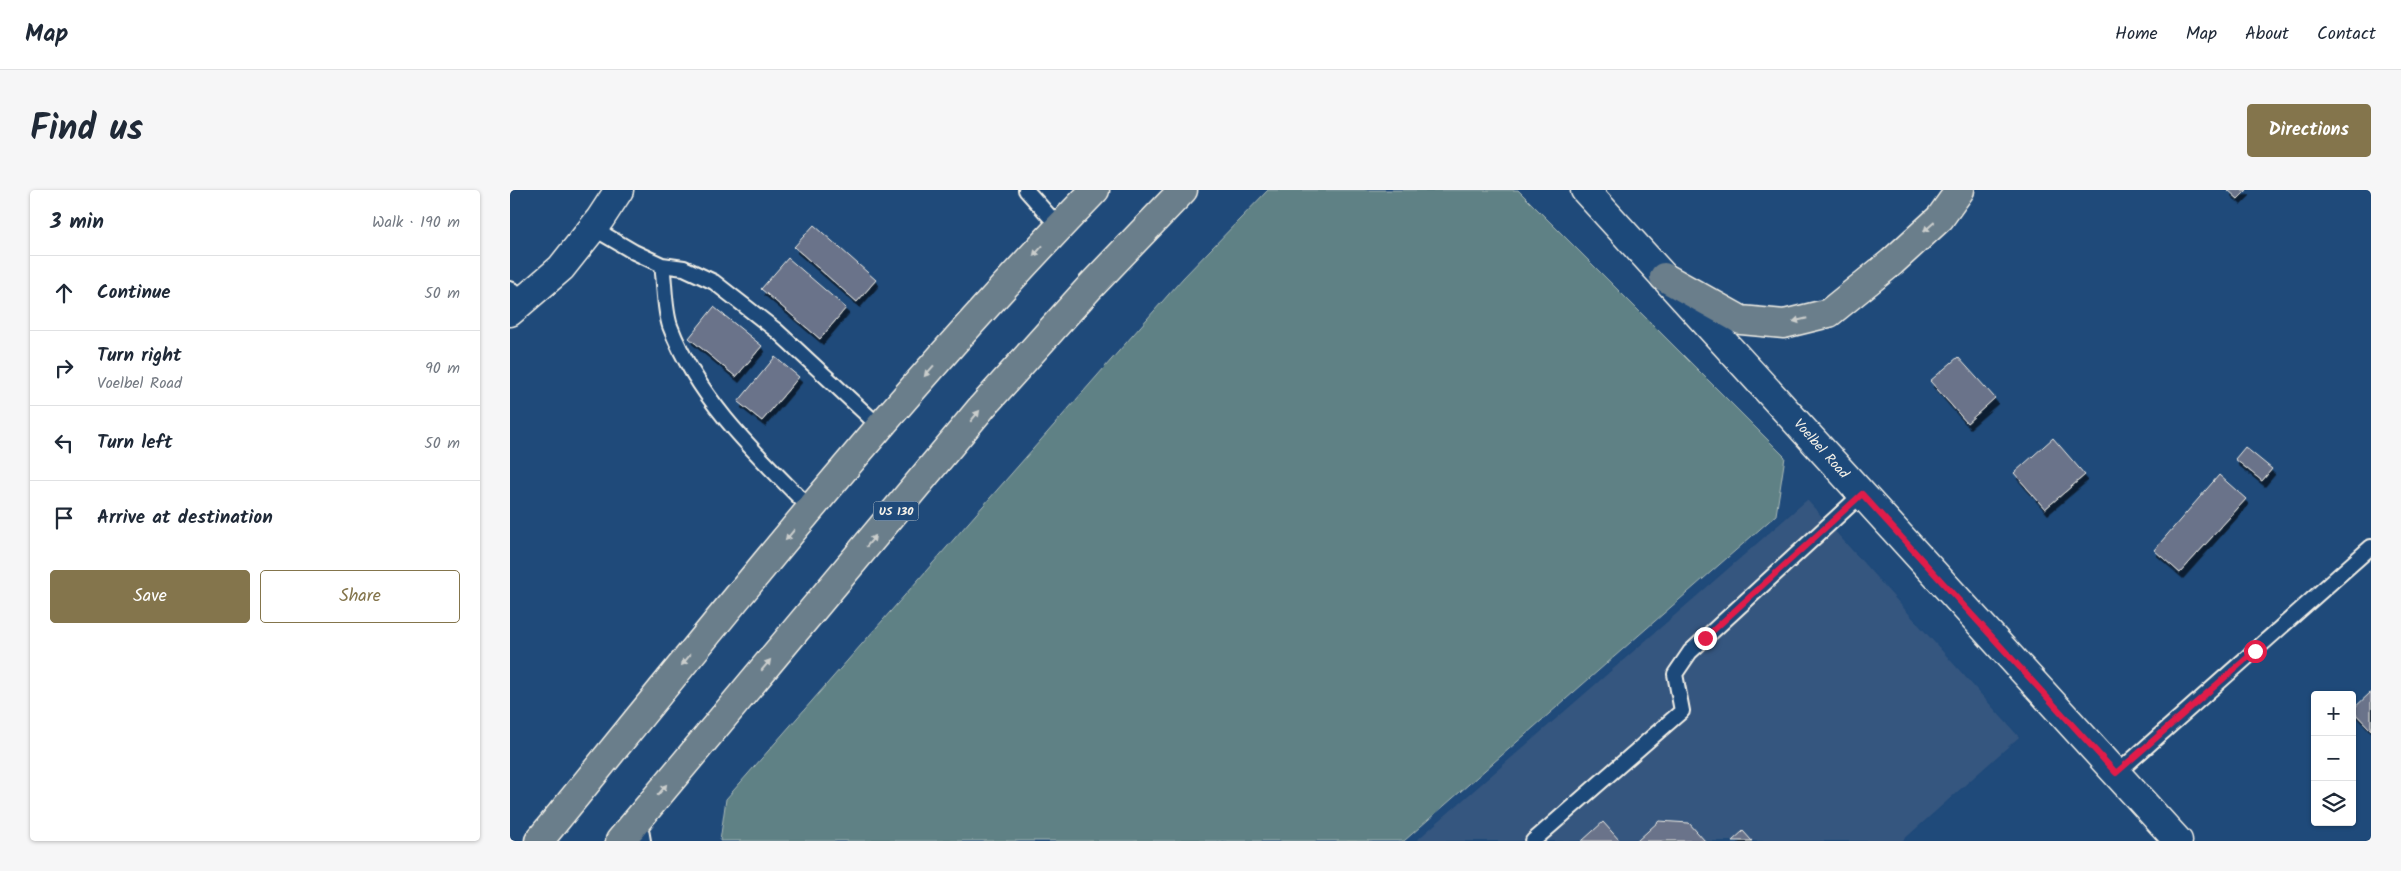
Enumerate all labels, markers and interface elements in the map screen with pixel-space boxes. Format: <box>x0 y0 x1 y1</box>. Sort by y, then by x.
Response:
text: Map <box>25 15 68 54</box>
text: Home <box>2115 20 2158 49</box>
text: Map <box>2186 20 2217 49</box>
text: About <box>2245 20 2289 49</box>
text: Contact <box>2317 20 2376 49</box>
text: Find us <box>30 102 143 158</box>
button: Directions <box>2247 104 2371 157</box>
text: 3 min <box>50 206 104 239</box>
text: Walk · 190 m <box>372 210 460 235</box>
one-way arrow <box>1923 222 1936 233</box>
one-way arrow <box>1032 244 1044 256</box>
text: Continue <box>97 278 170 308</box>
icon: ahead <box>50 279 78 307</box>
text: 50 m <box>424 281 460 306</box>
one-way arrow <box>1792 316 1807 324</box>
text: Turn right <box>97 341 182 371</box>
icon: right <box>50 354 78 382</box>
text: 90 m <box>425 356 460 381</box>
one-way arrow <box>923 365 935 377</box>
text: Voelbel Road <box>97 371 182 396</box>
one-way arrow <box>969 410 980 423</box>
street label: Voelbel Road <box>1788 414 1855 485</box>
text: Turn left <box>97 428 172 458</box>
icon: left <box>50 429 78 457</box>
text: 50 m <box>424 431 460 456</box>
road number: US 130 <box>874 502 918 521</box>
text: Arrive at destination <box>97 503 273 533</box>
icon: arrive <box>50 504 78 532</box>
one-way arrow <box>784 528 795 541</box>
one-way arrow <box>865 535 876 547</box>
button: Save <box>50 570 250 623</box>
button: Share <box>260 570 460 623</box>
route end <box>1694 627 1717 650</box>
route start <box>2244 640 2267 663</box>
one-way arrow <box>680 654 691 667</box>
one-way arrow <box>761 659 772 672</box>
map controls <box>2311 691 2356 826</box>
button: + <box>2311 691 2356 736</box>
button: − <box>2311 736 2356 781</box>
button: layers <box>2311 781 2356 826</box>
one-way arrow <box>656 784 667 796</box>

